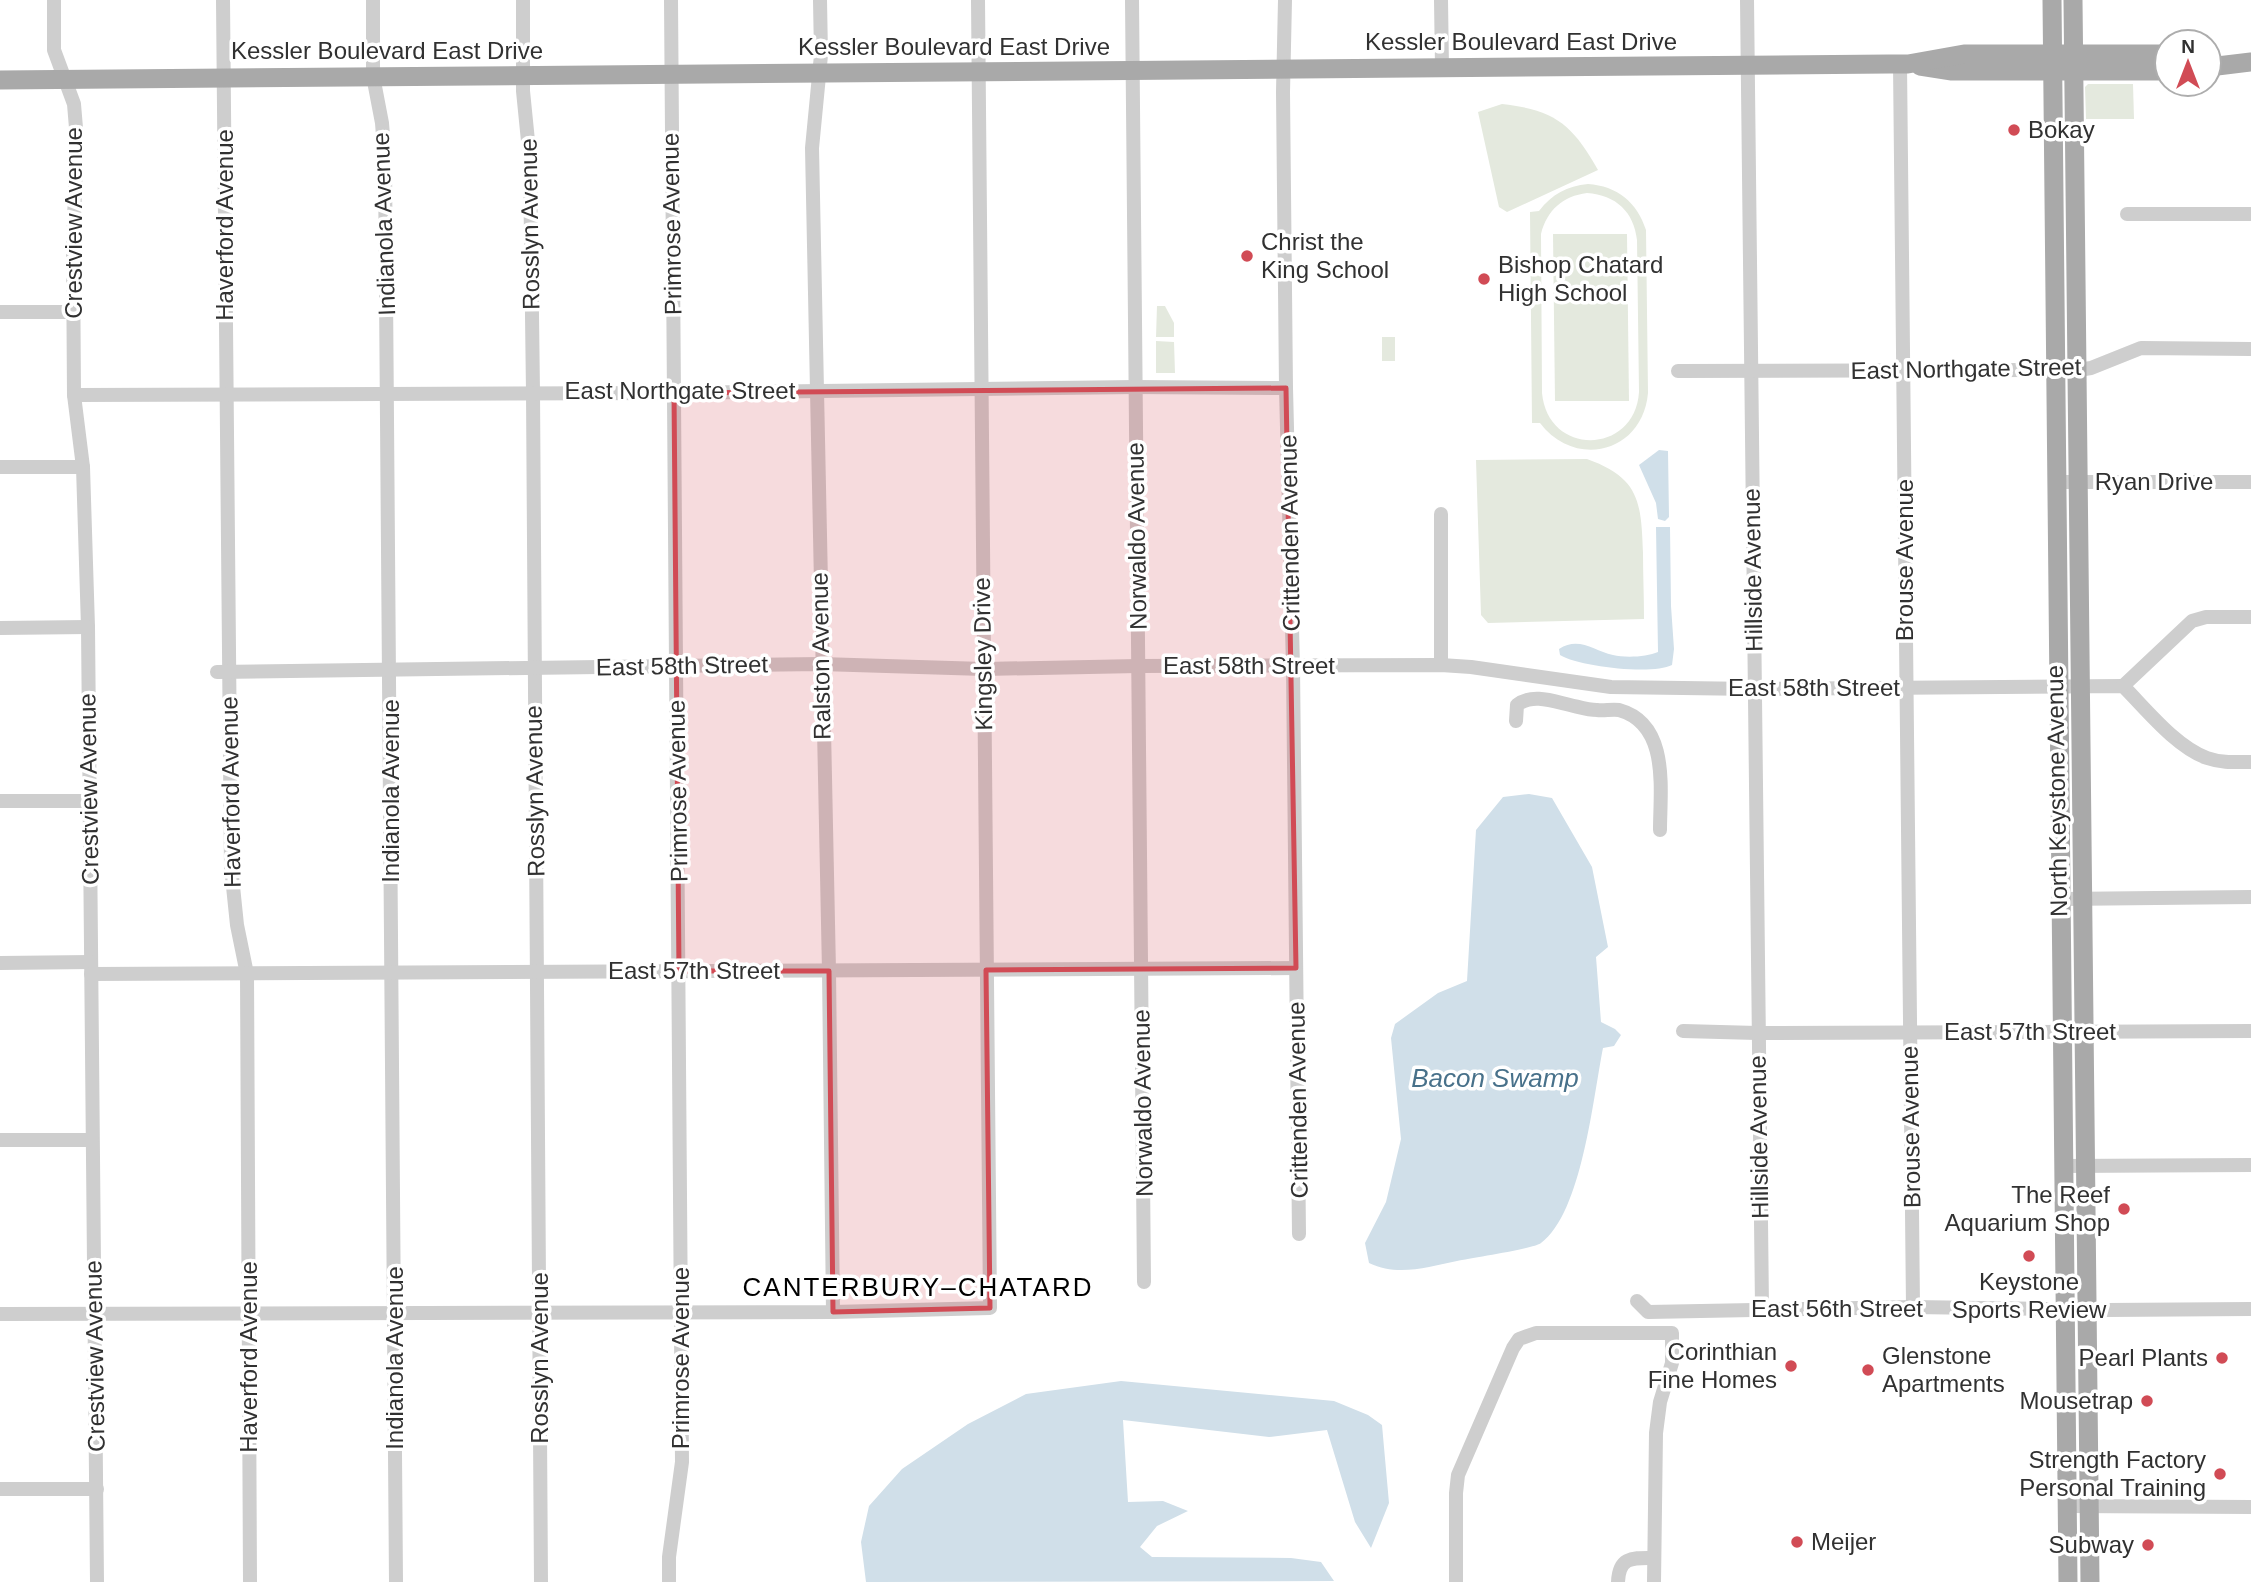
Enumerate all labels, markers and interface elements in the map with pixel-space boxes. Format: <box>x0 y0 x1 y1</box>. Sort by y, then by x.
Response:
street label: Kessler Boulevard East Drive <box>1365 28 1677 55</box>
north arrow <box>2153 28 2223 98</box>
street label: Kessler Boulevard East Drive <box>798 33 1110 60</box>
text: N <box>2181 36 2195 57</box>
street label: Kessler Boulevard East Drive <box>231 37 543 64</box>
place label: Bokay <box>2028 116 2095 143</box>
marker: Bokay <box>2006 122 2022 138</box>
street label: Crestview Avenue <box>60 127 87 319</box>
street label: Haverford Avenue <box>211 129 238 321</box>
street label: Indianola Avenue <box>367 132 400 316</box>
street label: Primrose Avenue <box>656 133 687 315</box>
street label: Rosslyn Avenue <box>515 138 544 310</box>
place label: Christ the King School <box>1261 228 1389 283</box>
marker: Christ the King School <box>1239 248 1255 264</box>
place label: Bishop Chatard High School <box>1498 251 1663 306</box>
marker: Bishop Chatard High School <box>1476 271 1492 287</box>
street label: East Northgate Street <box>1850 353 2082 384</box>
street label: East Northgate Street <box>565 377 796 404</box>
street label: Crittenden Avenue <box>1274 434 1305 632</box>
street label: Norwaldo Avenue <box>1121 442 1152 630</box>
street label: Ryan Drive <box>2095 468 2213 495</box>
street label: Brouse Avenue <box>1891 479 1918 641</box>
street label: Hillside Avenue <box>1738 488 1767 652</box>
street label: Ralston Avenue <box>806 572 835 740</box>
street label: Kingsley Drive <box>968 577 997 731</box>
street label: East 58th Street <box>596 650 769 680</box>
street label: East 58th Street <box>1163 652 1335 679</box>
street label: North Keystone Avenue <box>2041 665 2072 917</box>
street label: East 58th Street <box>1728 674 1900 701</box>
street label: Crestview Avenue <box>73 693 104 885</box>
street label: Haverford Avenue <box>215 696 246 888</box>
street label: Indianola Avenue <box>377 699 404 883</box>
street label: Primrose Avenue <box>662 700 693 882</box>
street label: Rosslyn Avenue <box>520 705 549 877</box>
street label: East 57th Street <box>608 957 780 984</box>
street label: Crittenden Avenue <box>1282 1001 1313 1199</box>
street label: Norwaldo Avenue <box>1127 1009 1158 1197</box>
street label: East 57th Street <box>1944 1018 2116 1045</box>
street label: Brouse Avenue <box>1896 1046 1925 1208</box>
street label: Hillside Avenue <box>1744 1055 1773 1219</box>
water label: Bacon Swamp <box>1411 1063 1579 1093</box>
place label: The Reef Aquarium Shop <box>1945 1181 2110 1236</box>
marker: The Reef Aquarium Shop <box>2116 1201 2132 1217</box>
marker: Keystone Sports Review <box>2021 1248 2037 1264</box>
street label: Crestview Avenue <box>79 1260 110 1452</box>
street label: Haverford Avenue <box>235 1261 262 1453</box>
street label: Indianola Avenue <box>381 1266 408 1450</box>
street label: Primrose Avenue <box>667 1267 694 1449</box>
place label: Keystone Sports Review <box>1952 1268 2107 1323</box>
street label: Rosslyn Avenue <box>526 1272 553 1444</box>
district label: CANTERBURY–CHATARD <box>743 1272 1093 1302</box>
street label: East 56th Street <box>1751 1295 1923 1322</box>
place label: Corinthian Fine Homes <box>1648 1338 1777 1393</box>
place label: Glenstone Apartments <box>1882 1342 2005 1397</box>
place label: Pearl Plants <box>2079 1344 2208 1371</box>
marker: Pearl Plants <box>2214 1350 2230 1366</box>
marker: Corinthian Fine Homes <box>1783 1358 1799 1374</box>
marker: Glenstone Apartments <box>1860 1362 1876 1378</box>
place label: Mousetrap <box>2020 1387 2133 1414</box>
marker: Mousetrap <box>2139 1393 2155 1409</box>
place label: Strength Factory Personal Training <box>2019 1446 2206 1501</box>
marker: Strength Factory Personal Training <box>2212 1466 2228 1482</box>
place label: Meijer <box>1811 1528 1876 1555</box>
place label: Subway <box>2049 1531 2134 1558</box>
marker: Meijer <box>1789 1534 1805 1550</box>
marker: Subway <box>2140 1537 2156 1553</box>

